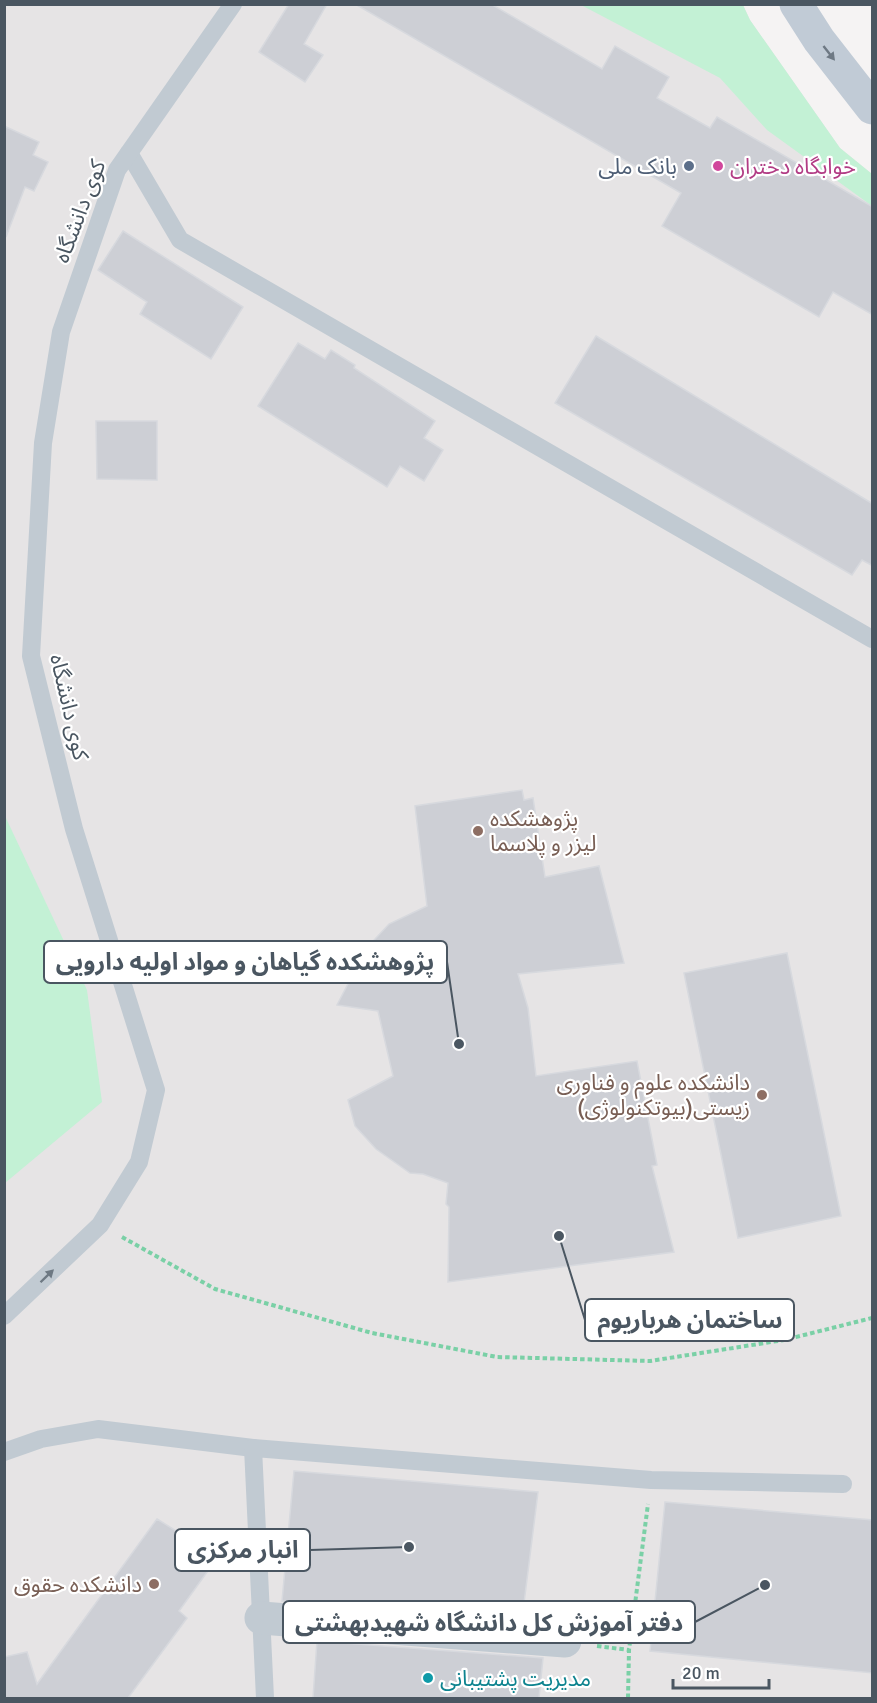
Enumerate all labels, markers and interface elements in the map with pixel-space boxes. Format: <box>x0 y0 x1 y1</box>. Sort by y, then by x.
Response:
one-way arrow <box>823 45 836 61</box>
place label: بانک ملی <box>598 153 677 180</box>
place label: خوابگاه دختران <box>730 153 856 180</box>
street label: کوی دانشگاه <box>48 155 112 266</box>
marker: بانک ملی <box>682 159 696 173</box>
marker: خوابگاه دختران <box>711 159 725 173</box>
street label: کوی دانشگاه <box>44 652 95 764</box>
place label: پژوهشکده لیزر و پلاسما <box>490 805 596 858</box>
marker: پژوهشکده لیزر و پلاسما <box>471 824 485 838</box>
callout: پژوهشکده گیاهان و مواد اولیه دارویی <box>44 941 447 983</box>
text: پژوهشکده گیاهان و مواد اولیه دارویی <box>56 947 434 978</box>
place label: دانشکده علوم و فناوری زیستی(بیوتکنولوژی) <box>556 1069 750 1121</box>
marker: دانشکده علوم و فناوری زیستی(بیوتکنولوژی) <box>755 1088 769 1102</box>
one-way arrow <box>39 1269 53 1283</box>
callout: ساختمان هرباریوم <box>585 1299 794 1341</box>
text: ساختمان هرباریوم <box>597 1305 783 1338</box>
callout: انبار مرکزی <box>175 1529 310 1571</box>
text: انبار مرکزی <box>187 1535 299 1565</box>
place label: دانشکده حقوق <box>14 1571 142 1598</box>
marker: دانشکده حقوق <box>147 1577 161 1591</box>
callout: دفتر آموزش کل دانشگاه شهیدبهشتی <box>283 1601 695 1643</box>
text: دفتر آموزش کل دانشگاه شهیدبهشتی <box>295 1608 683 1638</box>
scale bar <box>673 1652 769 1690</box>
text: 20 m <box>682 1662 720 1684</box>
place label: مدیریت پشتیبانی <box>440 1665 591 1693</box>
marker: مدیریت پشتیبانی <box>421 1671 435 1685</box>

